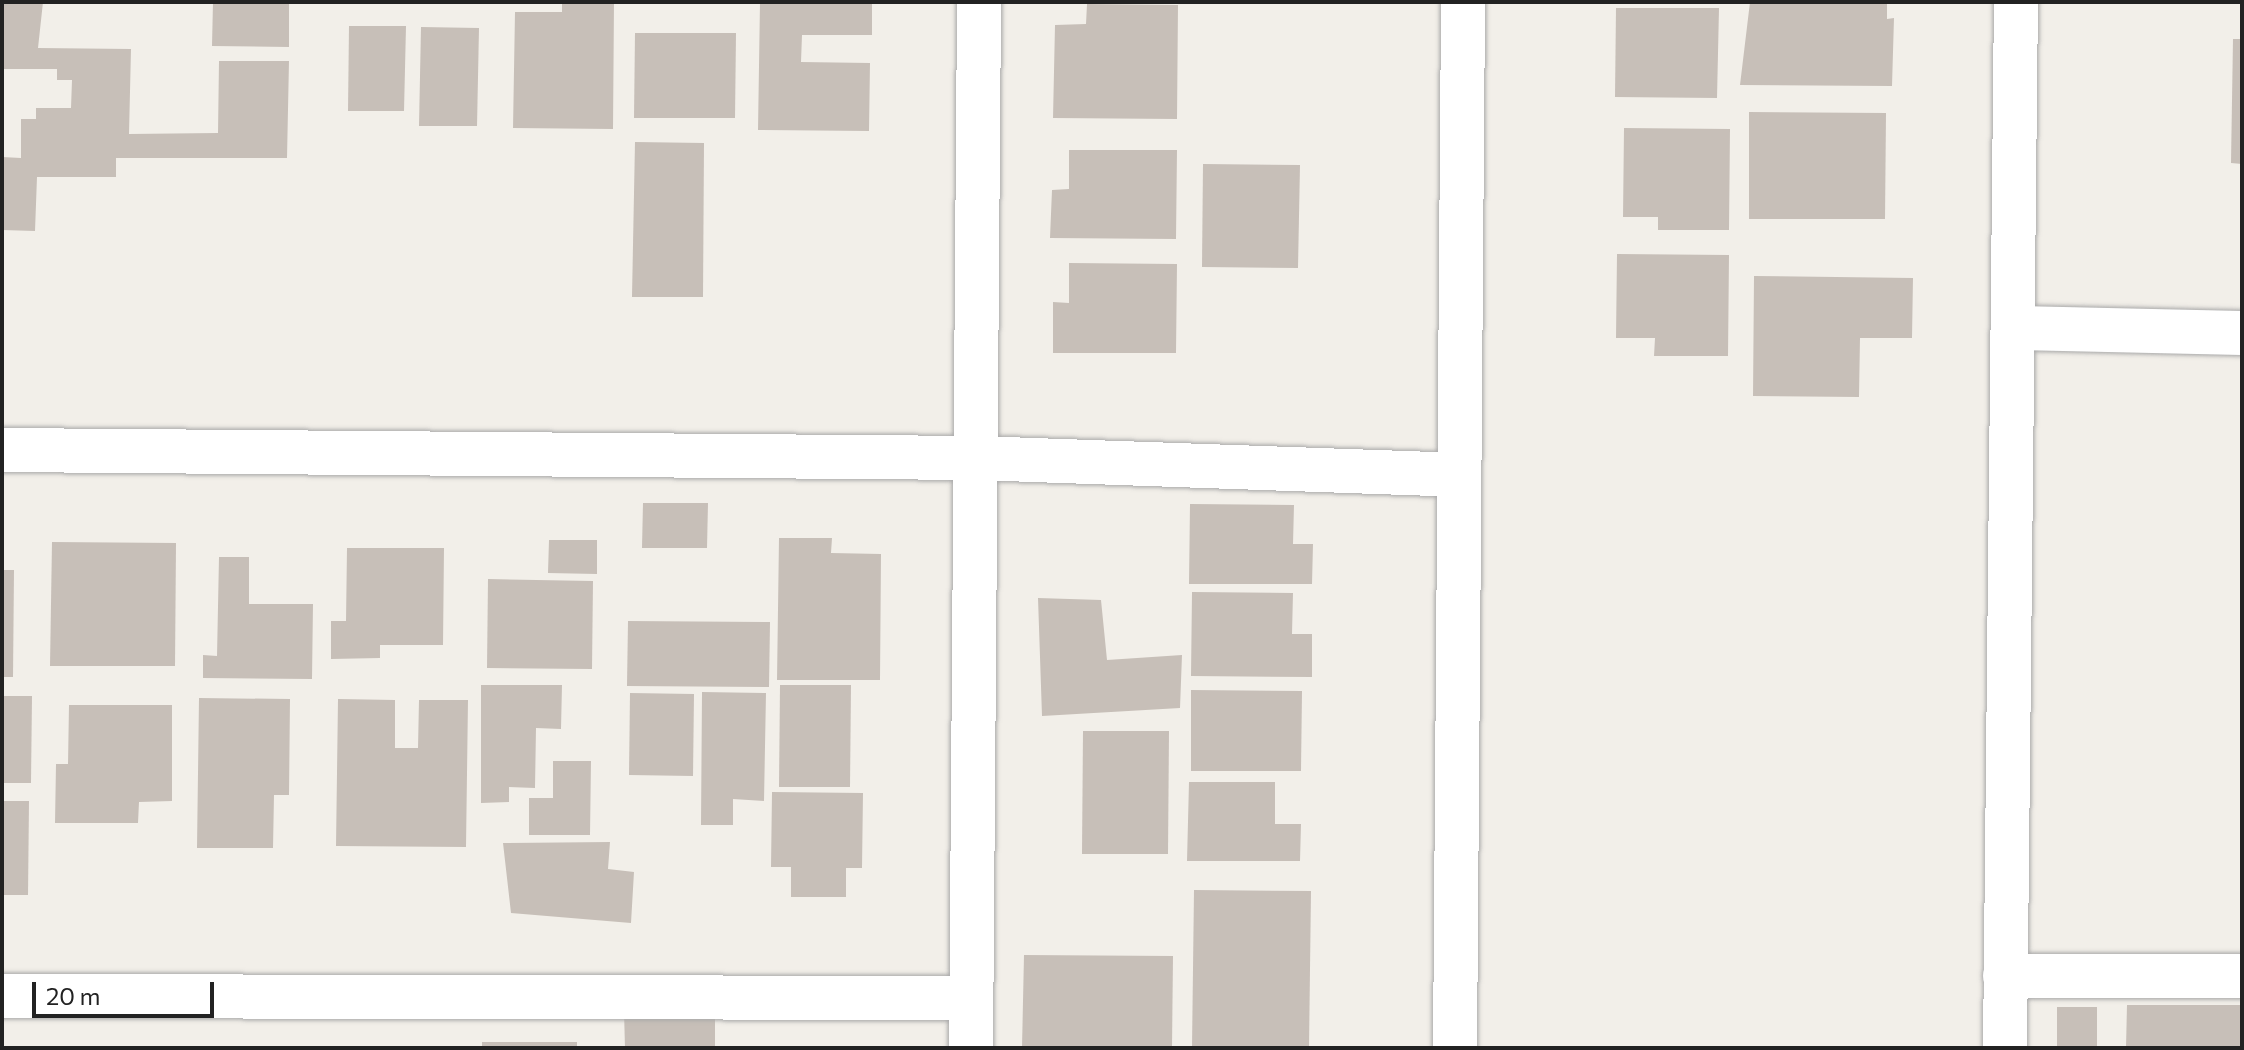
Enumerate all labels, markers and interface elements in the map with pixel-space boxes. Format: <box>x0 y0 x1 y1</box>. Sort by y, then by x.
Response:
scale bar <box>36 966 218 1016</box>
text: 20 m <box>46 981 100 1010</box>

